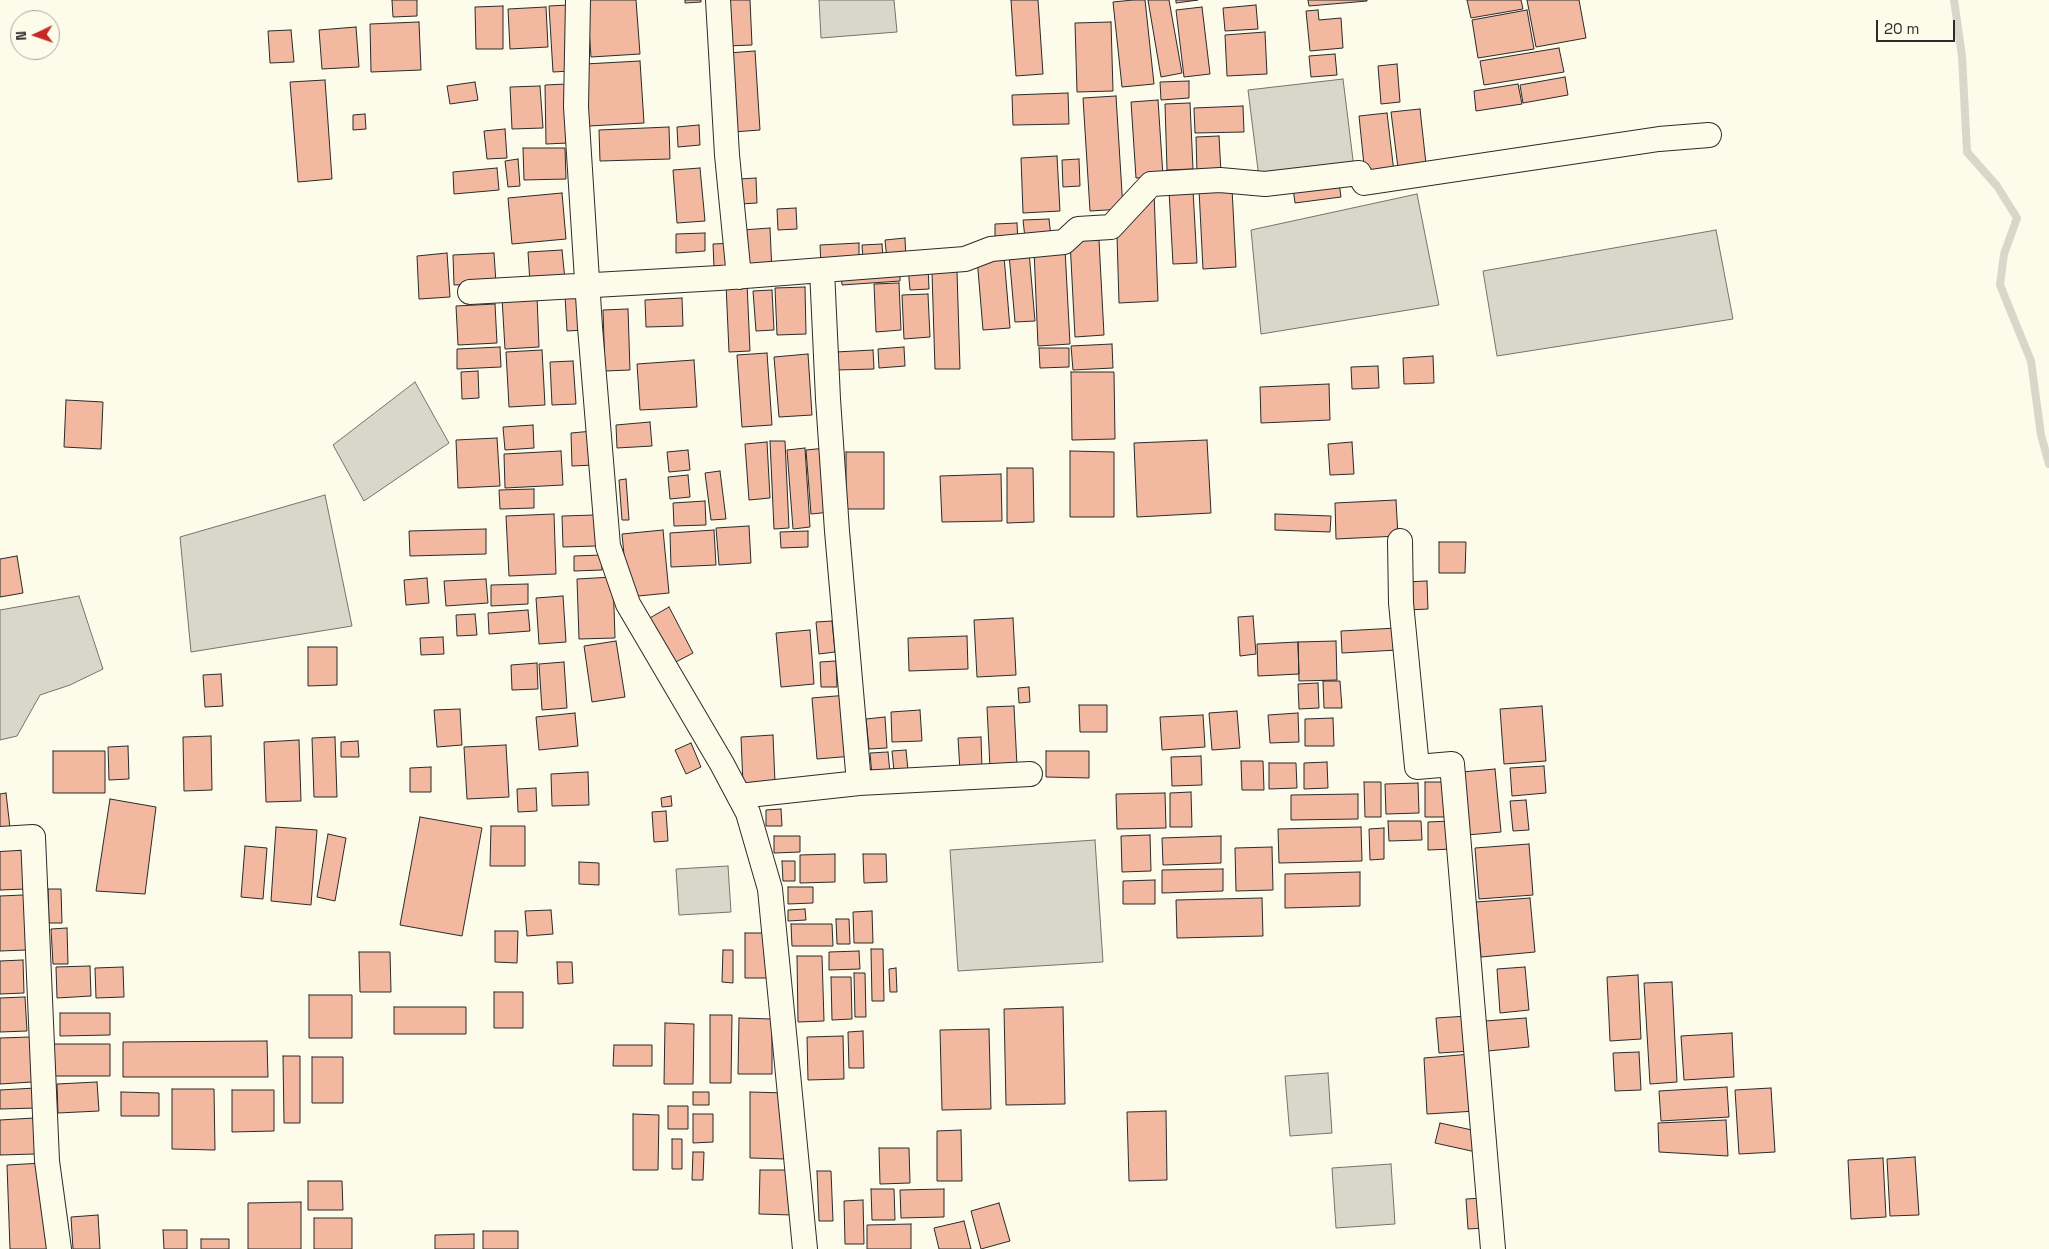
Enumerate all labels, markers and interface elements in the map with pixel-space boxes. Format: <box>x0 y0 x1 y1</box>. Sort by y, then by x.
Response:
north arrow <box>10 10 60 60</box>
scale bar <box>1879 10 1958 42</box>
text: 20 m <box>1884 19 1919 38</box>
text: N <box>12 31 30 41</box>

